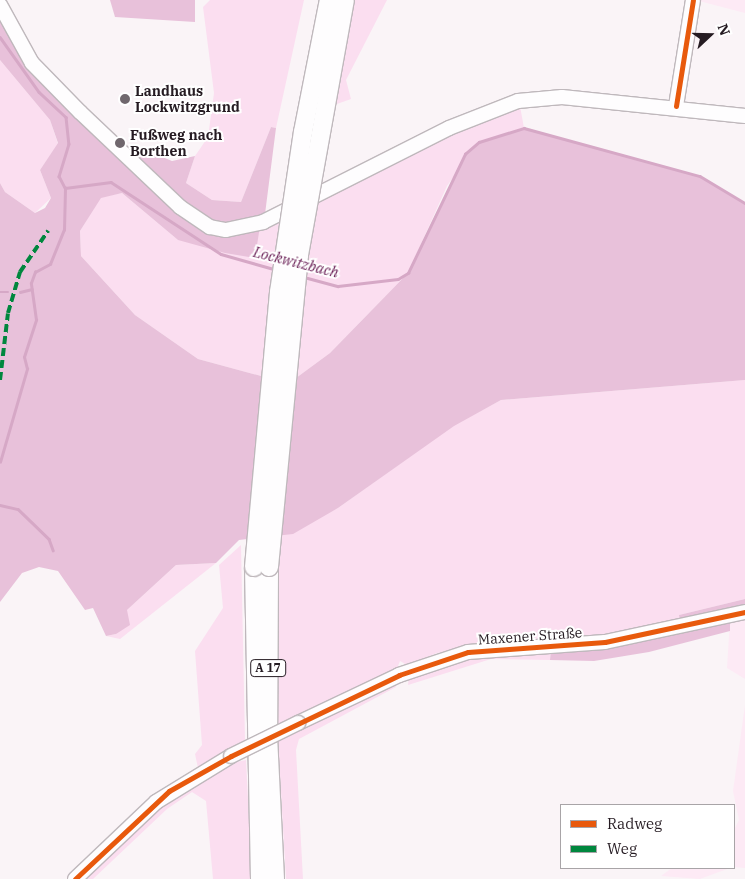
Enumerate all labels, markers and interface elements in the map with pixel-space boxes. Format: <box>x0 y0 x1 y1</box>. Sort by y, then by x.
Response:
north arrow <box>685 10 735 60</box>
text: N <box>714 21 734 38</box>
place label: Landhaus Lockwitzgrund <box>135 83 240 115</box>
marker: Landhaus Lockwitzgrund <box>119 93 131 105</box>
place label: Fußweg nach Borthen <box>130 127 222 160</box>
marker: Fußweg nach Borthen <box>114 137 126 149</box>
water label: Lockwitzbach <box>251 243 341 281</box>
street label: Maxener Straße <box>477 624 583 648</box>
road number: A 17 <box>249 658 287 678</box>
legend <box>560 804 735 869</box>
text: Radweg <box>607 814 662 833</box>
text: Weg <box>607 839 637 858</box>

